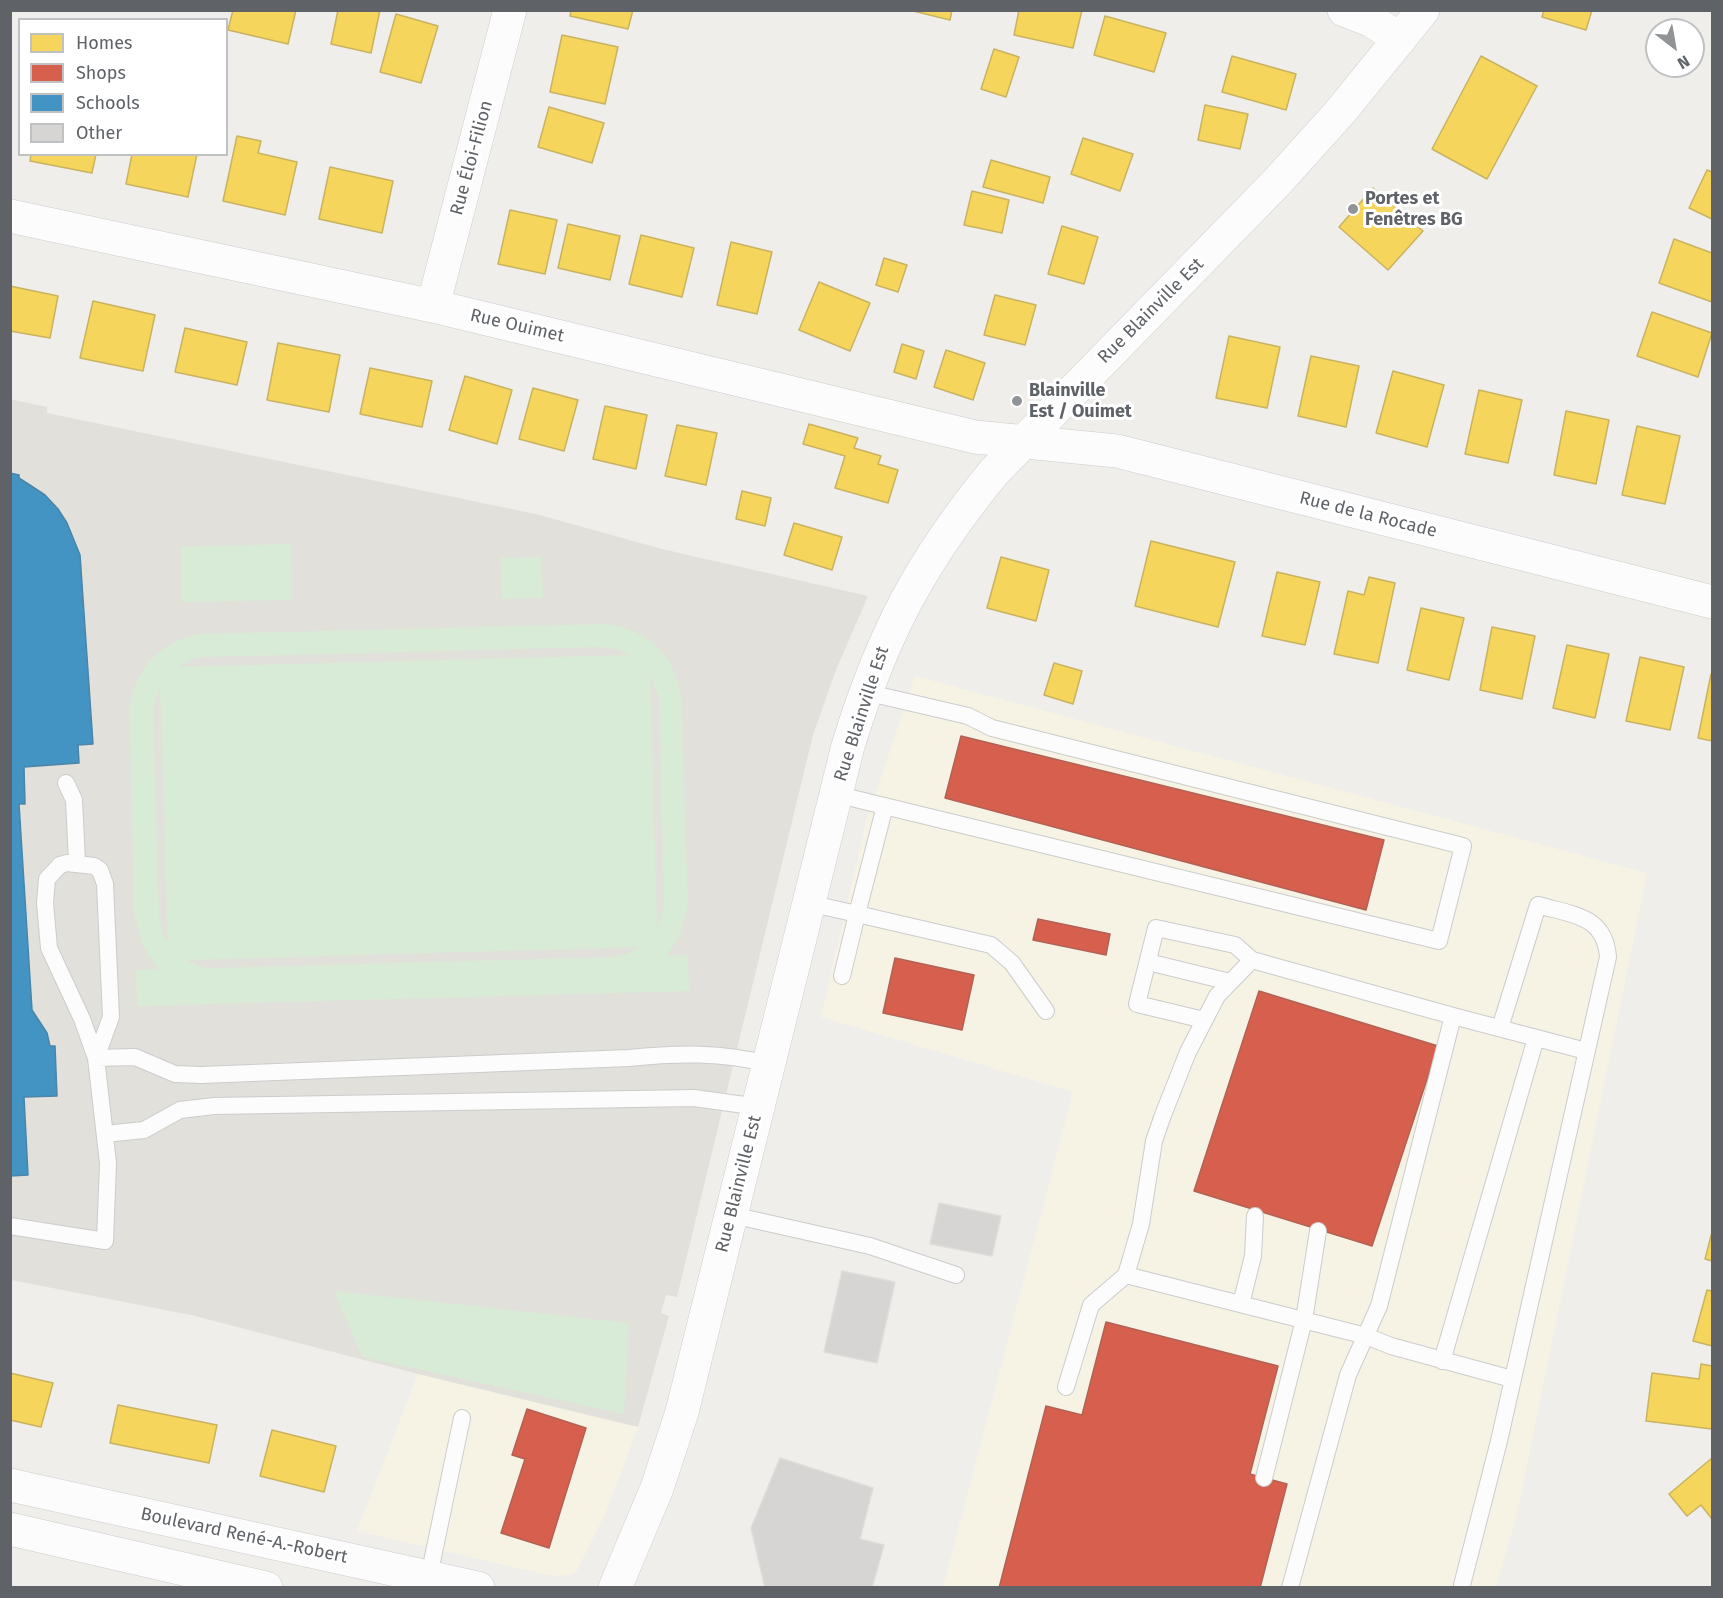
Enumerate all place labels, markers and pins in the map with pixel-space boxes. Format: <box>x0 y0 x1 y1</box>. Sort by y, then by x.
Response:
place label: Portes et Fenêtres BG <box>1365 188 1463 230</box>
marker: Portes et Fenêtres BG <box>1346 202 1360 216</box>
place label: Blainville Est / Ouimet <box>1029 380 1132 422</box>
marker: Blainville Est / Ouimet <box>1010 394 1024 408</box>

